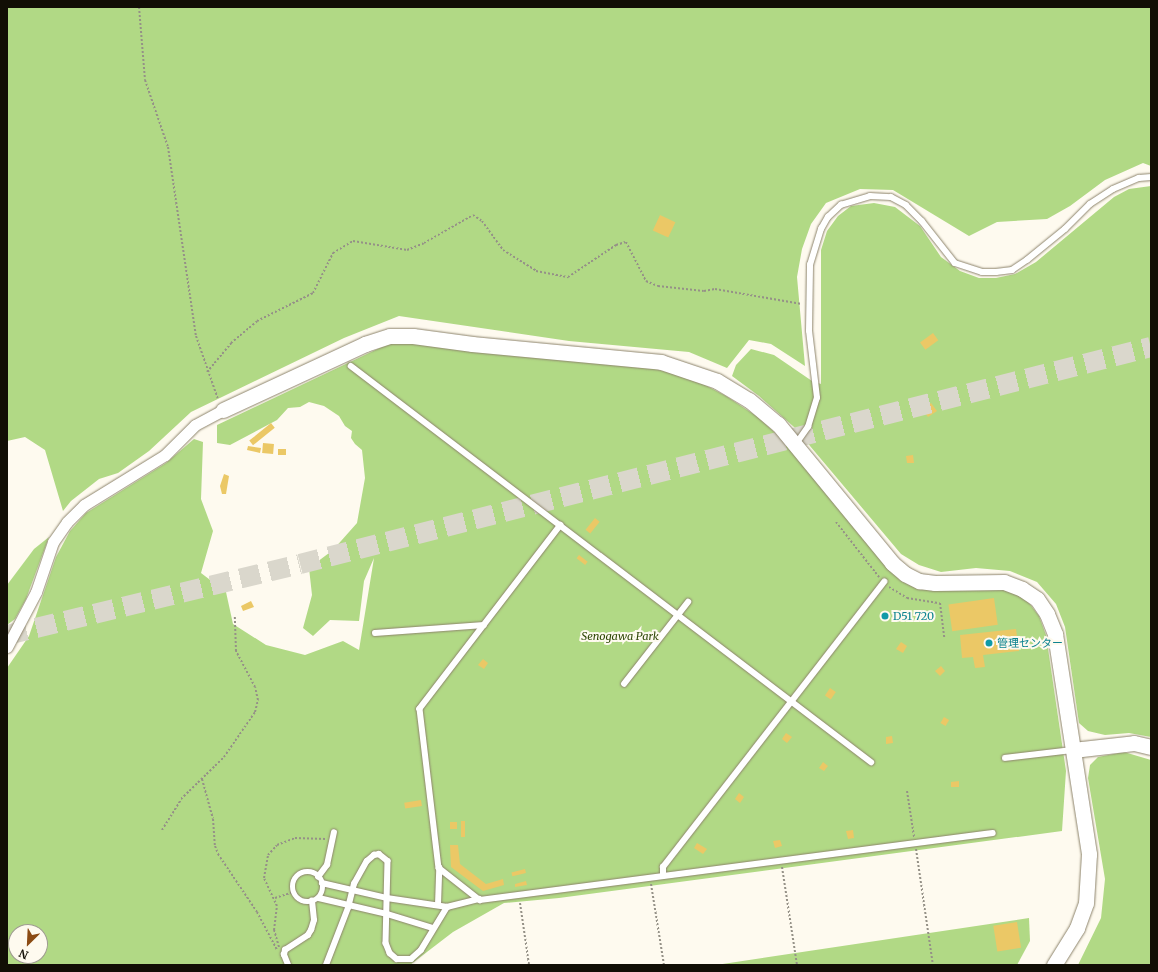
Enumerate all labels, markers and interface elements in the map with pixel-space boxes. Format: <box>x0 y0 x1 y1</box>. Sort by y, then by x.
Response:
place label: D51 720 <box>893 609 934 623</box>
marker: D51 720 <box>880 611 890 621</box>
park label: Senogawa Park <box>581 629 659 643</box>
place label: 管理センター <box>997 636 1063 650</box>
marker: 管理センター <box>984 638 994 648</box>
north arrow <box>8 924 48 964</box>
text: N <box>17 946 30 962</box>

